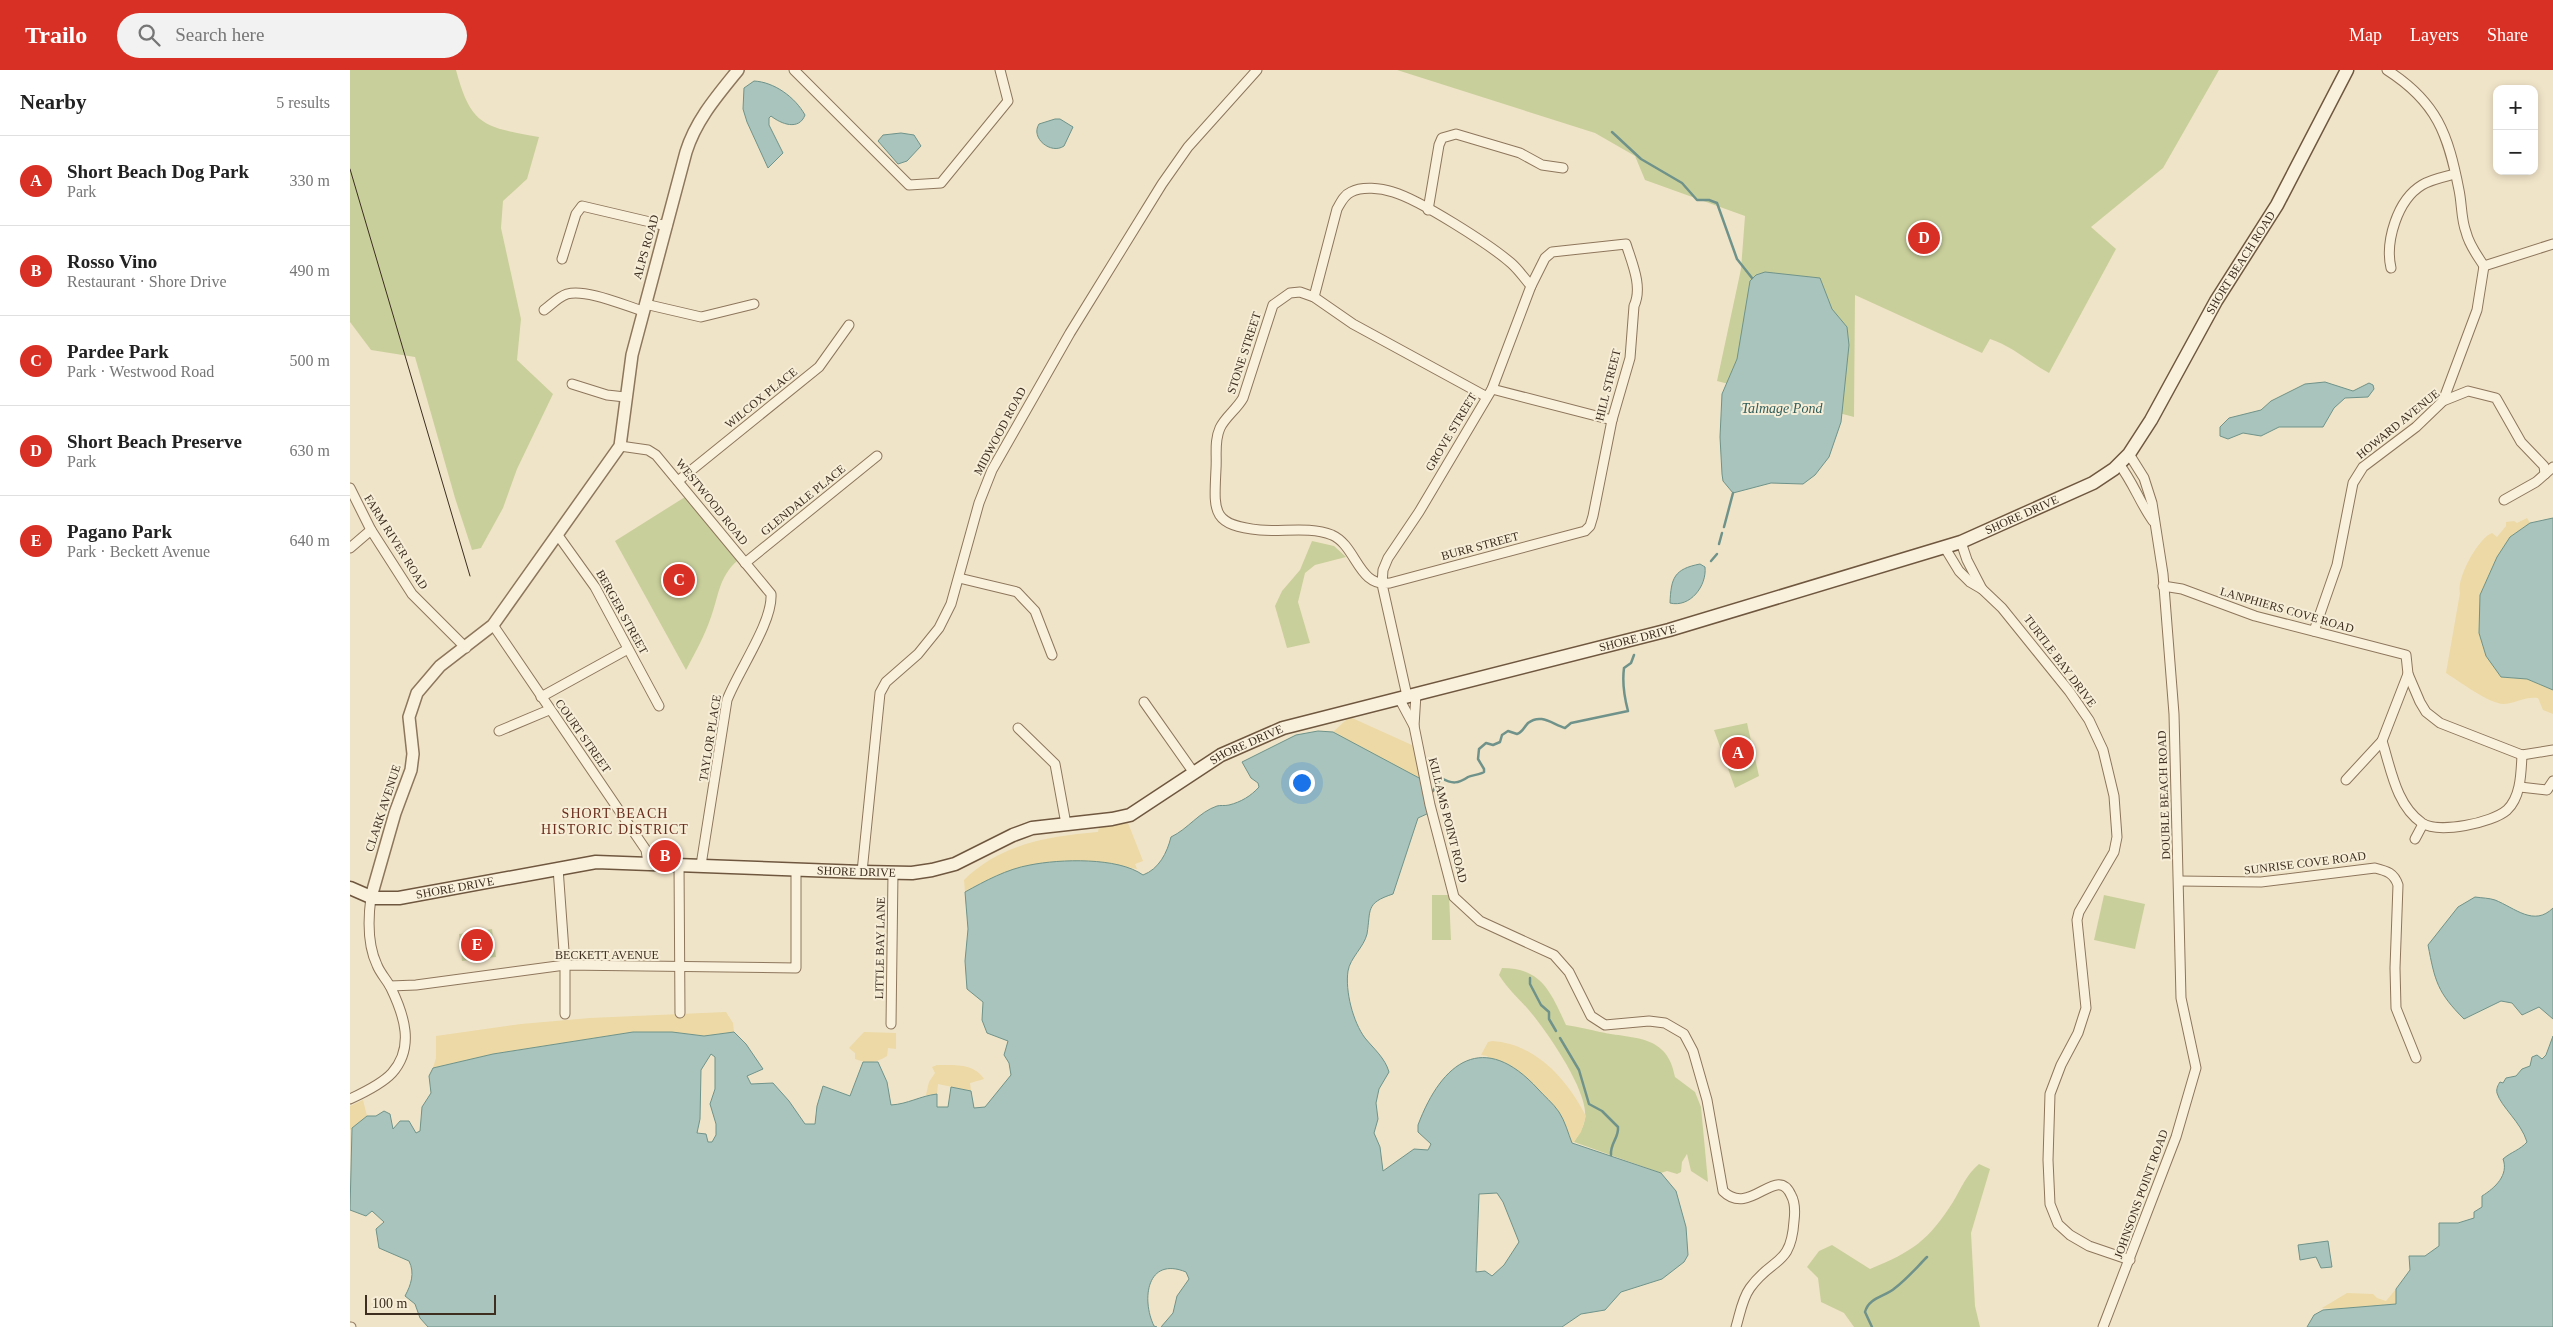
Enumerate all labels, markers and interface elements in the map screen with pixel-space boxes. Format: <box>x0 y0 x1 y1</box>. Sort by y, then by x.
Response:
search box <box>117 13 467 58</box>
icon: search <box>135 21 163 49</box>
text: Trailo <box>25 22 87 48</box>
text: Search here <box>175 24 264 45</box>
text: Map <box>2349 25 2382 45</box>
text: Layers <box>2410 25 2459 45</box>
text: Share <box>2487 25 2528 45</box>
map controls <box>2493 85 2538 175</box>
button: + <box>2493 85 2538 130</box>
text: Nearby <box>20 90 87 114</box>
text: 5 results <box>276 94 330 111</box>
button: − <box>2493 130 2538 175</box>
text: Short Beach Dog Park <box>67 161 249 182</box>
text: A <box>30 172 42 189</box>
text: 330 m <box>290 172 330 189</box>
text: Park <box>67 183 96 200</box>
street label: SHORT BEACH ROAD <box>2203 208 2278 317</box>
street label: ALPS ROAD <box>630 213 662 281</box>
pin: D <box>1908 219 1940 257</box>
text: Rosso Vino <box>67 251 157 272</box>
text: B <box>31 262 41 279</box>
text: 490 m <box>290 262 330 279</box>
text: Restaurant · Shore Drive <box>67 273 227 290</box>
street label: STONE STREET <box>1224 310 1264 396</box>
text: Pardee Park <box>67 341 169 362</box>
street label: HILL STREET <box>1592 347 1624 423</box>
text: C <box>30 352 42 369</box>
text: 500 m <box>290 352 330 369</box>
text: Park · Westwood Road <box>67 363 214 380</box>
street label: WILCOX PLACE <box>722 365 800 431</box>
street label: MIDWOOD ROAD <box>971 384 1029 477</box>
street label: HOWARD AVENUE <box>2354 386 2442 462</box>
street label: GROVE STREET <box>1422 390 1480 473</box>
water label: Talmage Pond <box>1742 401 1823 416</box>
text: Short Beach Preserve <box>67 431 242 452</box>
text: D <box>30 442 42 459</box>
text: 630 m <box>290 442 330 459</box>
text: Park <box>67 453 96 470</box>
street label: WESTWOOD ROAD <box>673 456 751 548</box>
street label: GLENDALE PLACE <box>758 462 848 538</box>
street label: FARM RIVER ROAD <box>361 492 431 592</box>
street label: SHORE DRIVE <box>1983 492 2061 537</box>
text: Pagano Park <box>67 521 172 542</box>
street label: BURR STREET <box>1440 529 1521 563</box>
text: E <box>31 532 41 549</box>
text: 640 m <box>290 532 330 549</box>
text: Park · Beckett Avenue <box>67 543 210 560</box>
pin: C <box>663 561 695 599</box>
street label: BERGER STREET <box>593 567 651 657</box>
street label: LANPHIERS COVE ROAD <box>2218 584 2356 636</box>
street label: TURTLE BAY DRIVE <box>2021 612 2099 710</box>
street label: SHORE DRIVE <box>1598 621 1678 654</box>
street label: TAYLOR PLACE <box>696 694 724 782</box>
street label: COURT STREET <box>552 696 614 776</box>
street label: SHORE DRIVE <box>1207 722 1285 768</box>
street label: DOUBLE BEACH ROAD <box>2155 730 2173 860</box>
pin: A <box>1722 734 1754 772</box>
street label: KILLAMS POINT ROAD <box>1426 756 1470 884</box>
street label: CLARK AVENUE <box>362 763 404 853</box>
your location <box>1289 770 1315 796</box>
district label: SHORT BEACH HISTORIC DISTRICT <box>541 806 689 837</box>
pin: B <box>649 837 681 875</box>
street label: SUNRISE COVE ROAD <box>2243 849 2367 877</box>
street label: SHORE DRIVE <box>817 863 896 880</box>
street label: SHORE DRIVE <box>415 874 495 902</box>
street label: LITTLE BAY LANE <box>872 897 888 999</box>
pin: E <box>461 926 493 964</box>
street label: BECKETT AVENUE <box>555 948 659 962</box>
street label: JOHNSONS POINT ROAD <box>2111 1127 2171 1261</box>
scale bar <box>365 1292 496 1315</box>
text: 100 m <box>372 1296 407 1311</box>

